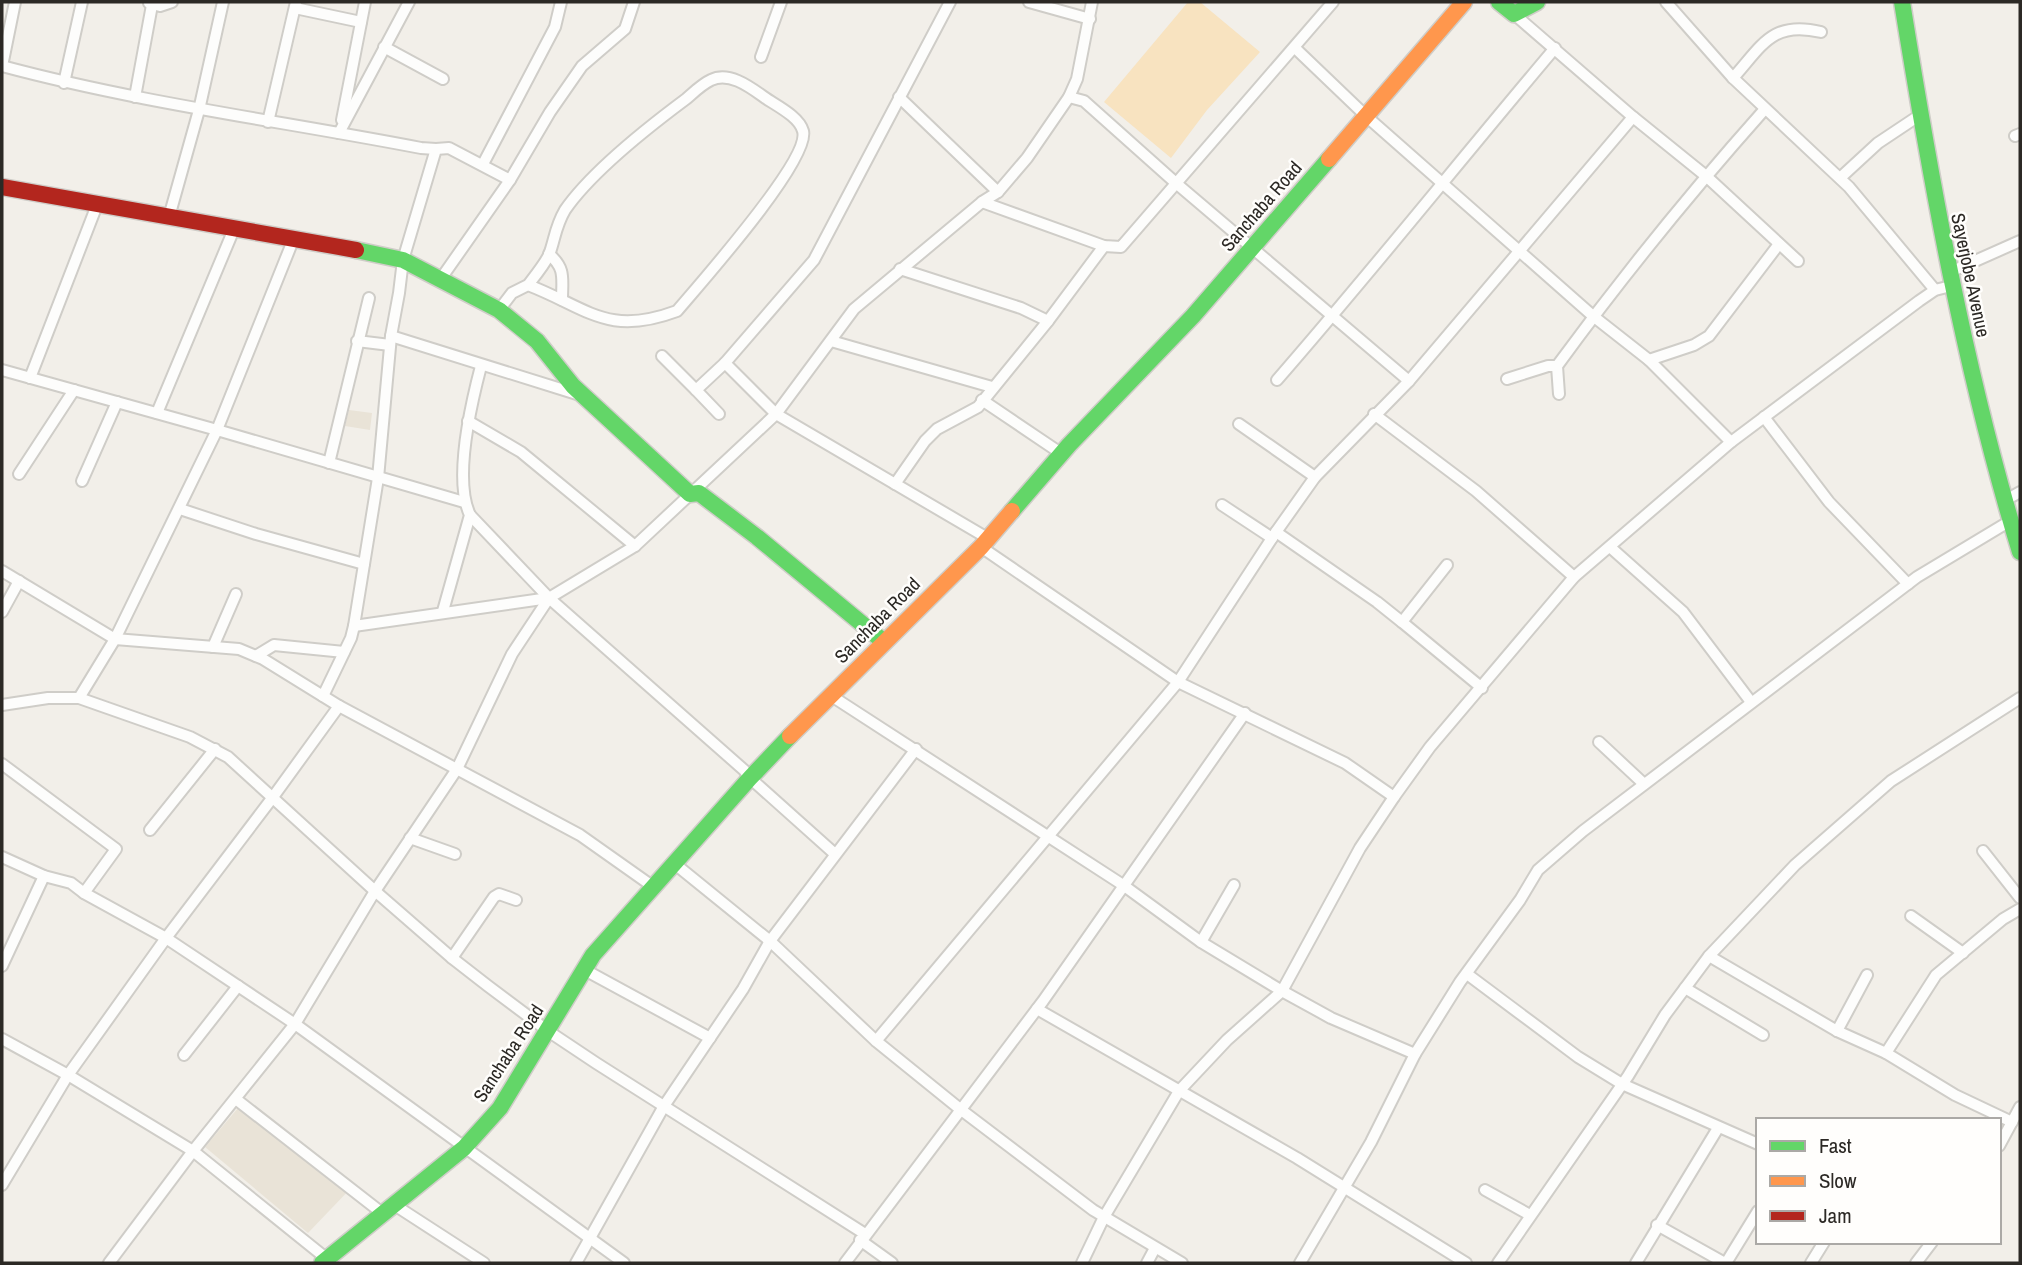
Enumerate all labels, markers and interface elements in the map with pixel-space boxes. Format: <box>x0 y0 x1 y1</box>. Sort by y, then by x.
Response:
street label: Sanchaba Road <box>1215 155 1307 257</box>
street label: Sayerjobe Avenue <box>1945 211 1997 339</box>
street label: Sanchaba Road <box>828 571 926 669</box>
street label: Sanchaba Road <box>467 999 549 1107</box>
legend <box>1756 1118 2001 1244</box>
text: Fast <box>1819 1131 1852 1160</box>
text: Slow <box>1819 1166 1857 1195</box>
text: Jam <box>1819 1201 1852 1230</box>

